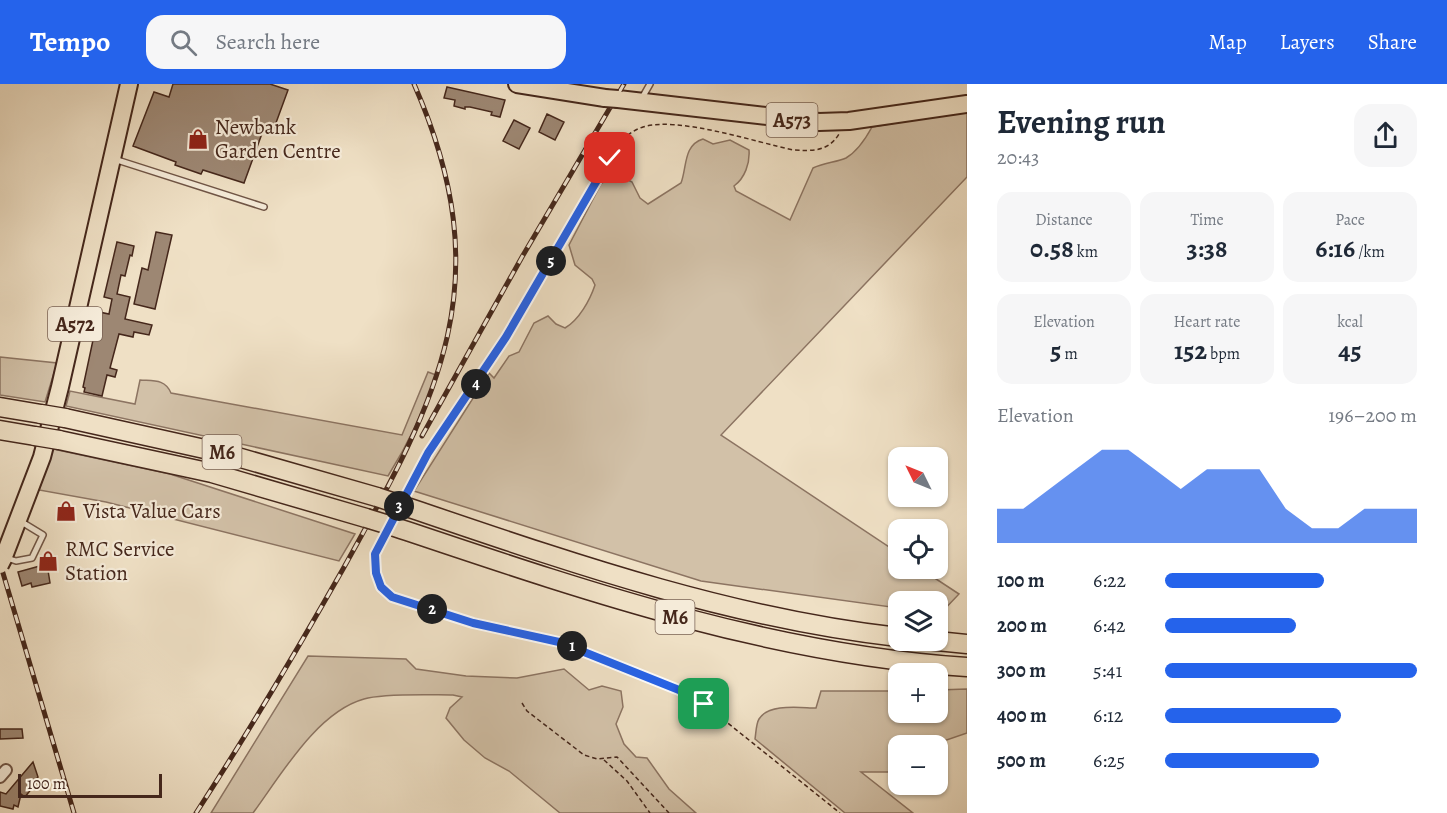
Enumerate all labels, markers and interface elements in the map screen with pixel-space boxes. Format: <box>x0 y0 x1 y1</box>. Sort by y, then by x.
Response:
search box <box>146 15 566 69</box>
text: Tempo <box>30 23 110 61</box>
icon: search <box>167 26 200 59</box>
text: Search here <box>215 27 320 57</box>
text: Map <box>1208 28 1247 56</box>
text: Layers <box>1280 28 1335 56</box>
text: Share <box>1368 28 1417 56</box>
text: Evening run <box>997 99 1166 144</box>
road number: A573 <box>766 103 818 137</box>
button: share <box>1354 104 1417 167</box>
place label: Newbank Garden Centre <box>215 113 341 165</box>
shop icon: Newbank Garden Centre <box>186 127 210 151</box>
pin <box>584 132 635 183</box>
icon: check <box>593 141 626 174</box>
text: 20:43 <box>997 144 1039 171</box>
text: Distance <box>1035 209 1093 231</box>
text: Time <box>1190 209 1224 231</box>
text: Pace <box>1335 209 1365 231</box>
text: 0.58 <box>1030 231 1074 266</box>
text: 3:38 <box>1186 231 1228 266</box>
text: 6:16 <box>1315 231 1355 266</box>
text: km <box>1074 241 1098 263</box>
text: /km <box>1355 241 1385 263</box>
pin: 5 <box>536 246 566 276</box>
text: 5 <box>548 250 554 272</box>
road number: A572 <box>48 307 102 341</box>
text: Elevation <box>1033 311 1095 333</box>
text: Heart rate <box>1174 311 1240 333</box>
text: kcal <box>1337 311 1363 333</box>
text: 5 <box>1050 333 1061 368</box>
text: 152 <box>1174 333 1207 368</box>
text: 45 <box>1338 333 1362 368</box>
text: m <box>1061 343 1078 365</box>
text: bpm <box>1207 343 1240 365</box>
pin: 4 <box>461 369 491 399</box>
text: 4 <box>472 373 480 395</box>
text: Elevation <box>997 402 1074 429</box>
text: 196–200 m <box>1328 402 1417 429</box>
road number: M6 <box>202 435 242 469</box>
north arrow <box>888 447 948 507</box>
map controls <box>888 447 948 795</box>
pin: 3 <box>384 491 414 521</box>
text: 3 <box>396 495 402 517</box>
place label: Vista Value Cars <box>82 497 221 525</box>
shop icon: Vista Value Cars <box>54 499 78 523</box>
button: locate <box>888 519 948 579</box>
place label: RMC Service Station <box>65 535 174 587</box>
shop icon: RMC Service Station <box>36 549 60 573</box>
text: 100 m <box>997 567 1045 594</box>
text: 6:22 <box>1093 567 1126 594</box>
button: layers <box>888 591 948 651</box>
pin: 2 <box>417 594 447 624</box>
text: 2 <box>428 598 436 620</box>
road number: M6 <box>656 600 694 634</box>
text: 200 m <box>997 612 1047 639</box>
text: 6:42 <box>1093 612 1126 639</box>
pin: 1 <box>557 631 587 661</box>
text: 1 <box>569 635 575 657</box>
text: 300 m <box>997 657 1046 684</box>
text: 5:41 <box>1093 657 1122 684</box>
button: + <box>888 663 948 723</box>
pin <box>678 678 729 729</box>
icon: arrive <box>687 687 720 720</box>
text: 400 m <box>997 702 1047 729</box>
text: 6:12 <box>1093 702 1123 729</box>
button: − <box>888 735 948 795</box>
text: 500 m <box>997 747 1046 774</box>
text: 6:25 <box>1093 747 1125 774</box>
scale bar <box>18 771 162 798</box>
text: 100 m <box>27 773 66 795</box>

